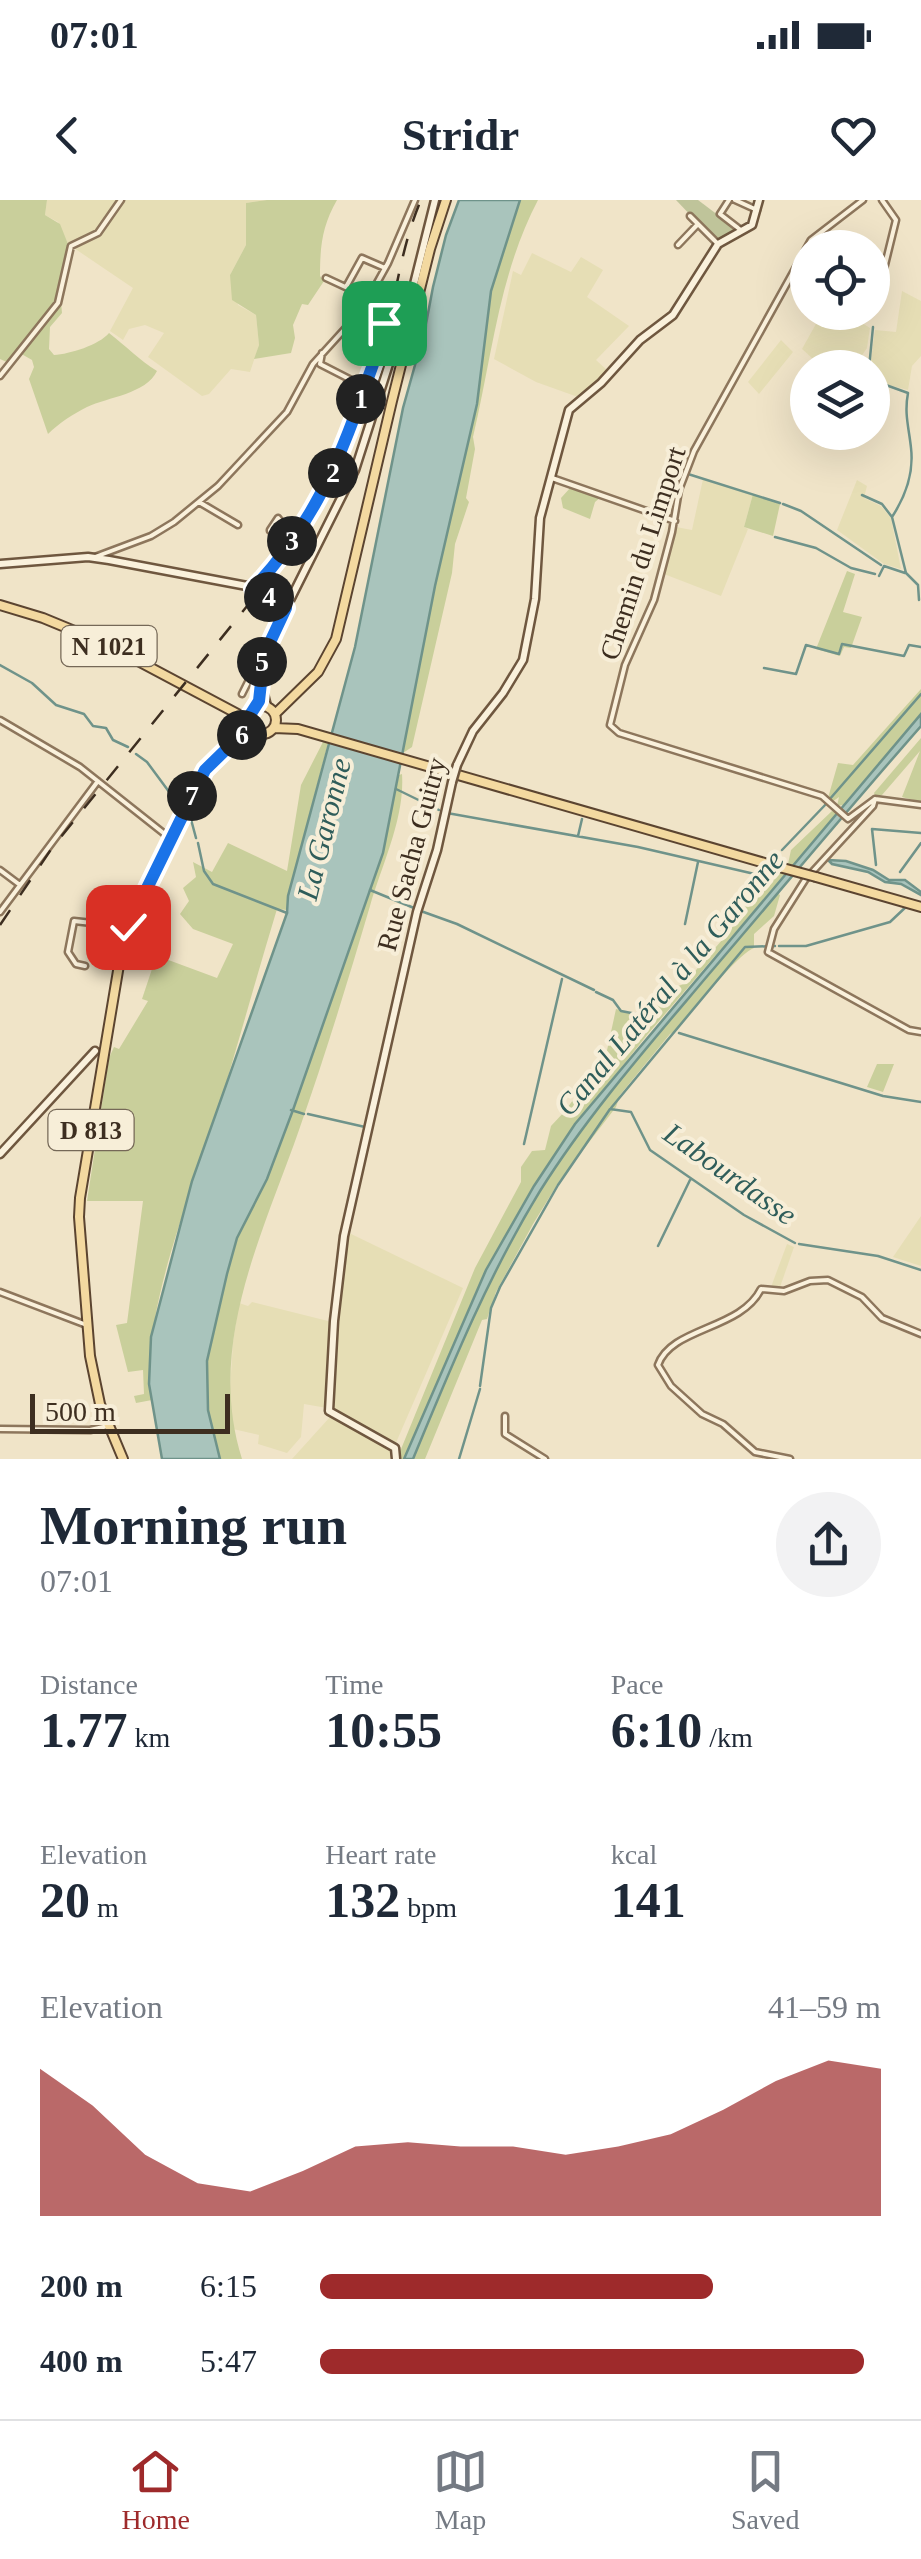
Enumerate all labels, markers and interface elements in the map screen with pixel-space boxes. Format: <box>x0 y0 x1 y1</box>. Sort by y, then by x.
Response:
text: 07:01 <box>50 14 139 56</box>
icon: back <box>40 108 95 163</box>
icon: heart <box>826 108 881 163</box>
text: Stridr <box>402 110 519 160</box>
map controls <box>790 230 890 450</box>
button: locate <box>790 230 890 330</box>
pin <box>342 281 427 366</box>
icon: arrive <box>357 296 412 351</box>
button: layers <box>790 350 890 450</box>
pin: 1 <box>336 374 386 424</box>
text: 1 <box>354 383 368 414</box>
street label: Chemin du Limport <box>593 442 692 664</box>
pin: 2 <box>308 448 358 498</box>
text: 2 <box>326 457 340 488</box>
pin: 3 <box>267 516 317 566</box>
text: 3 <box>285 525 299 556</box>
pin: 4 <box>244 572 294 622</box>
text: 4 <box>262 581 276 612</box>
road number: N 1021 <box>62 626 156 666</box>
pin: 5 <box>237 637 287 687</box>
text: 5 <box>255 646 269 677</box>
pin: 6 <box>217 710 267 760</box>
text: 6 <box>235 719 249 750</box>
street label: Rue Sacha Guitry <box>371 754 452 954</box>
water label: La Garonne <box>290 755 357 904</box>
pin: 7 <box>167 771 217 821</box>
text: 7 <box>185 780 199 811</box>
water label: Canal Latéral à la Garonne <box>549 844 790 1122</box>
pin <box>86 885 171 970</box>
icon: check <box>101 900 156 955</box>
road number: D 813 <box>48 1110 134 1150</box>
water label: Labourdasse <box>657 1115 803 1231</box>
scale bar <box>30 1389 230 1434</box>
text: 500 m <box>45 1396 116 1427</box>
button: share <box>776 1492 881 1597</box>
text: Morning run <box>40 1495 347 1556</box>
text: 07:01 <box>40 1563 113 1599</box>
text: Distance <box>40 1669 138 1700</box>
text: Time <box>325 1669 383 1700</box>
text: Pace <box>611 1669 664 1700</box>
text: 1.77 <box>40 1702 128 1758</box>
text: 10:55 <box>325 1702 442 1758</box>
text: 6:10 <box>611 1702 702 1758</box>
text: km <box>128 1722 170 1753</box>
text: /km <box>702 1722 753 1753</box>
text: Elevation <box>40 1839 147 1870</box>
text: Heart rate <box>325 1839 436 1870</box>
text: kcal <box>611 1839 657 1870</box>
text: 20 <box>40 1872 90 1928</box>
text: 132 <box>325 1872 400 1928</box>
text: 141 <box>611 1872 686 1928</box>
text: m <box>90 1892 119 1923</box>
text: bpm <box>400 1892 457 1923</box>
text: Elevation <box>40 1989 163 2025</box>
text: 41–59 m <box>768 1989 881 2025</box>
text: 200 m <box>40 2268 123 2304</box>
text: 6:15 <box>200 2268 257 2304</box>
text: 400 m <box>40 2343 123 2379</box>
text: 5:47 <box>200 2343 257 2379</box>
tab: Home <box>122 2444 190 2536</box>
tab: Map <box>433 2444 488 2536</box>
tab: Saved <box>731 2444 799 2536</box>

